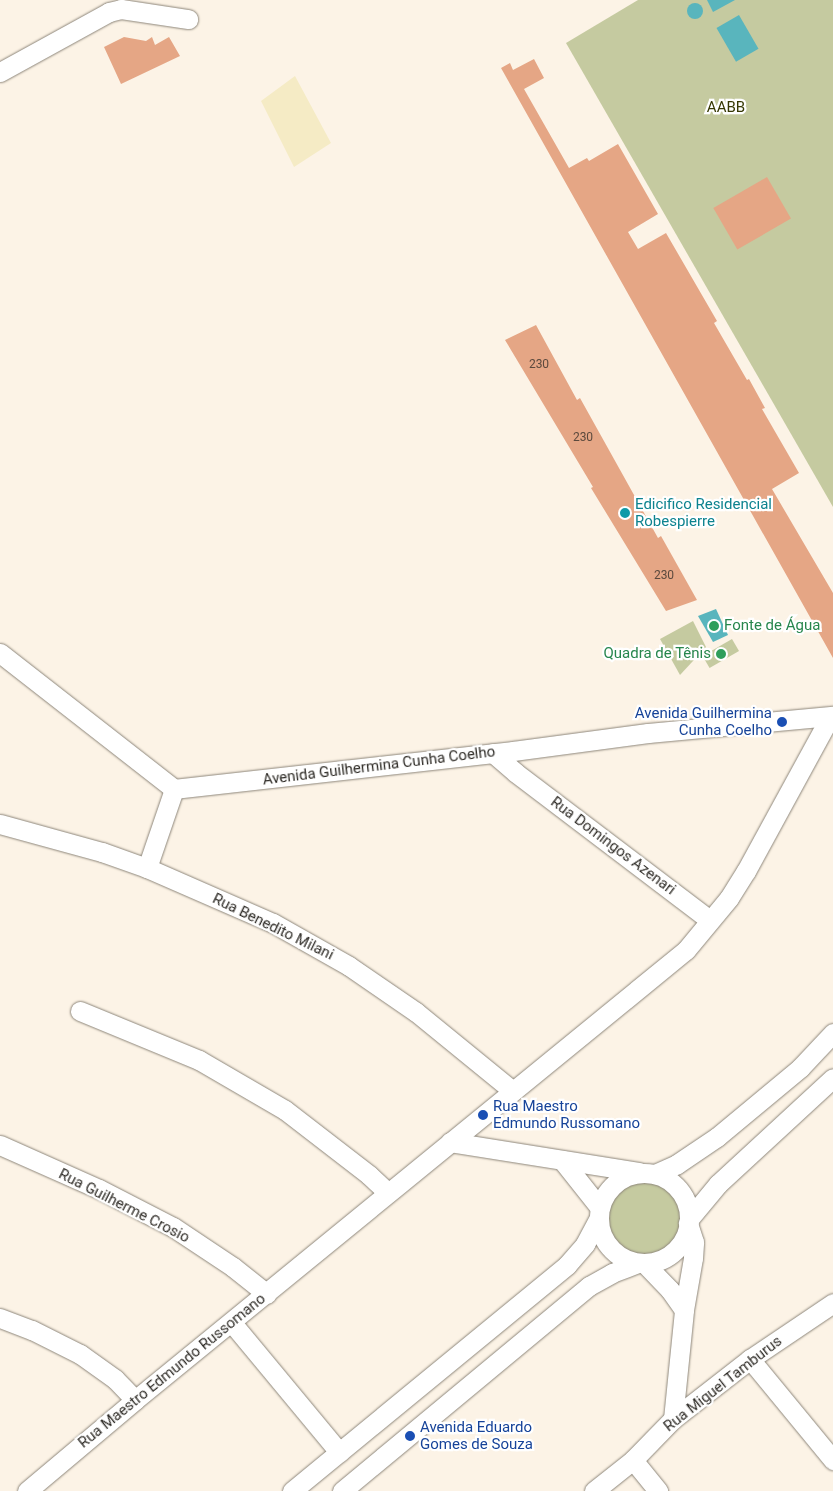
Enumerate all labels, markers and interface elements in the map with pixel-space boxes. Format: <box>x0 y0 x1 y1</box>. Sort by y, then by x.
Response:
park label: AABB <box>707 99 745 117</box>
house number: 230 <box>529 358 549 372</box>
house number: 230 <box>573 431 593 445</box>
place label: Edicifico Residencial Robespierre <box>635 495 772 530</box>
marker: Edicifico Residencial Robespierre <box>619 507 631 519</box>
house number: 230 <box>654 569 674 583</box>
place label: Fonte de Água <box>724 617 820 635</box>
marker: Fonte de Água <box>708 620 720 632</box>
place label: Quadra de Tênis <box>603 645 711 663</box>
marker: Quadra de Tênis <box>715 648 727 660</box>
place label: Avenida Guilhermina Cunha Coelho <box>635 704 772 739</box>
marker: Avenida Guilhermina Cunha Coelho <box>776 716 788 728</box>
street label: Avenida Guilhermina Cunha Coelho <box>262 743 496 789</box>
street label: Rua Domingos Azenari <box>547 793 679 899</box>
street label: Rua Benedito Milani <box>209 890 337 964</box>
place label: Rua Maestro Edmundo Russomano <box>493 1097 640 1132</box>
marker: Rua Maestro Edmundo Russomano <box>477 1109 489 1121</box>
street label: Rua Guilherme Crosio <box>56 1165 192 1247</box>
street label: Rua Maestro Edmundo Russomano <box>75 1290 269 1452</box>
street label: Rua Miguel Tamburus <box>660 1332 786 1436</box>
place label: Avenida Eduardo Gomes de Souza <box>420 1418 533 1453</box>
marker: Avenida Eduardo Gomes de Souza <box>404 1430 416 1442</box>

